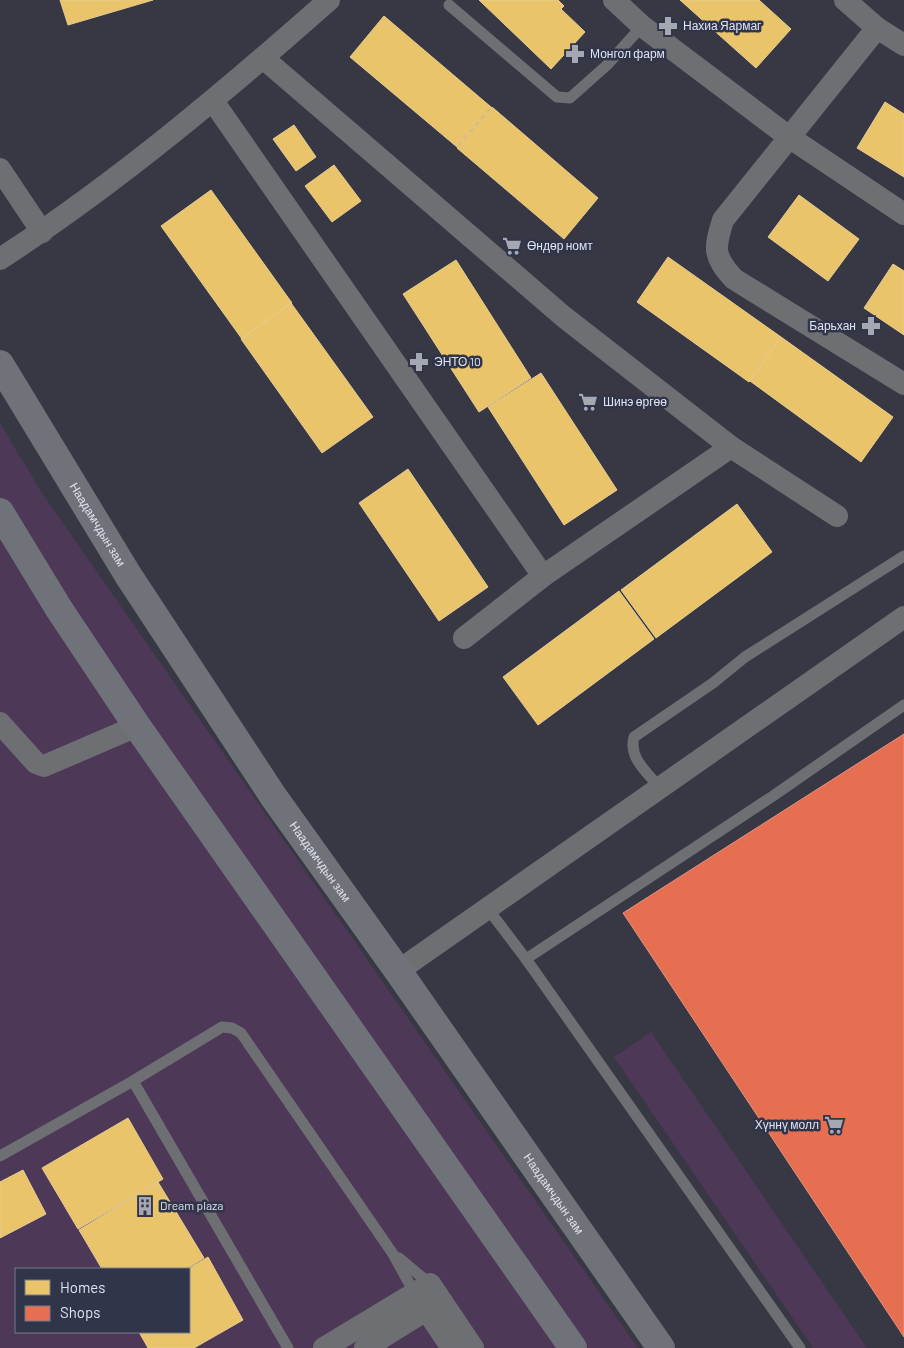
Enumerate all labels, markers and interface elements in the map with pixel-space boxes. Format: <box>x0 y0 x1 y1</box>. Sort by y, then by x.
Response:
pharmacy icon: Нахиа Яармаг <box>657 15 679 37</box>
place label: Нахиа Яармаг <box>683 18 762 33</box>
pharmacy icon: Монгол фарм <box>564 43 586 65</box>
place label: Монгол фарм <box>590 46 665 61</box>
supermarket icon: Өндөр номт <box>501 235 523 257</box>
place label: Өндөр номт <box>527 238 593 253</box>
pharmacy icon: Барьхан <box>860 315 882 337</box>
place label: Барьхан <box>809 318 856 333</box>
pharmacy icon: ЭНТО 10 <box>408 351 430 373</box>
place label: ЭНТО 10 <box>434 354 481 368</box>
supermarket icon: Шинэ өргөө <box>577 391 599 413</box>
place label: Шинэ өргөө <box>603 394 667 409</box>
street label: Наадамчдын зам <box>68 480 129 569</box>
street label: Наадамчдын зам <box>287 818 354 904</box>
supermarket icon: Хүннү молл <box>823 1114 845 1136</box>
place label: Хүннү молл <box>755 1117 819 1132</box>
street label: Наадамчдын зам <box>521 1150 587 1236</box>
building icon: Dream plaza <box>134 1195 156 1217</box>
place label: Dream plaza <box>160 1198 224 1212</box>
legend <box>15 1268 190 1333</box>
text: Homes <box>60 1278 105 1296</box>
text: Shops <box>60 1303 100 1321</box>

